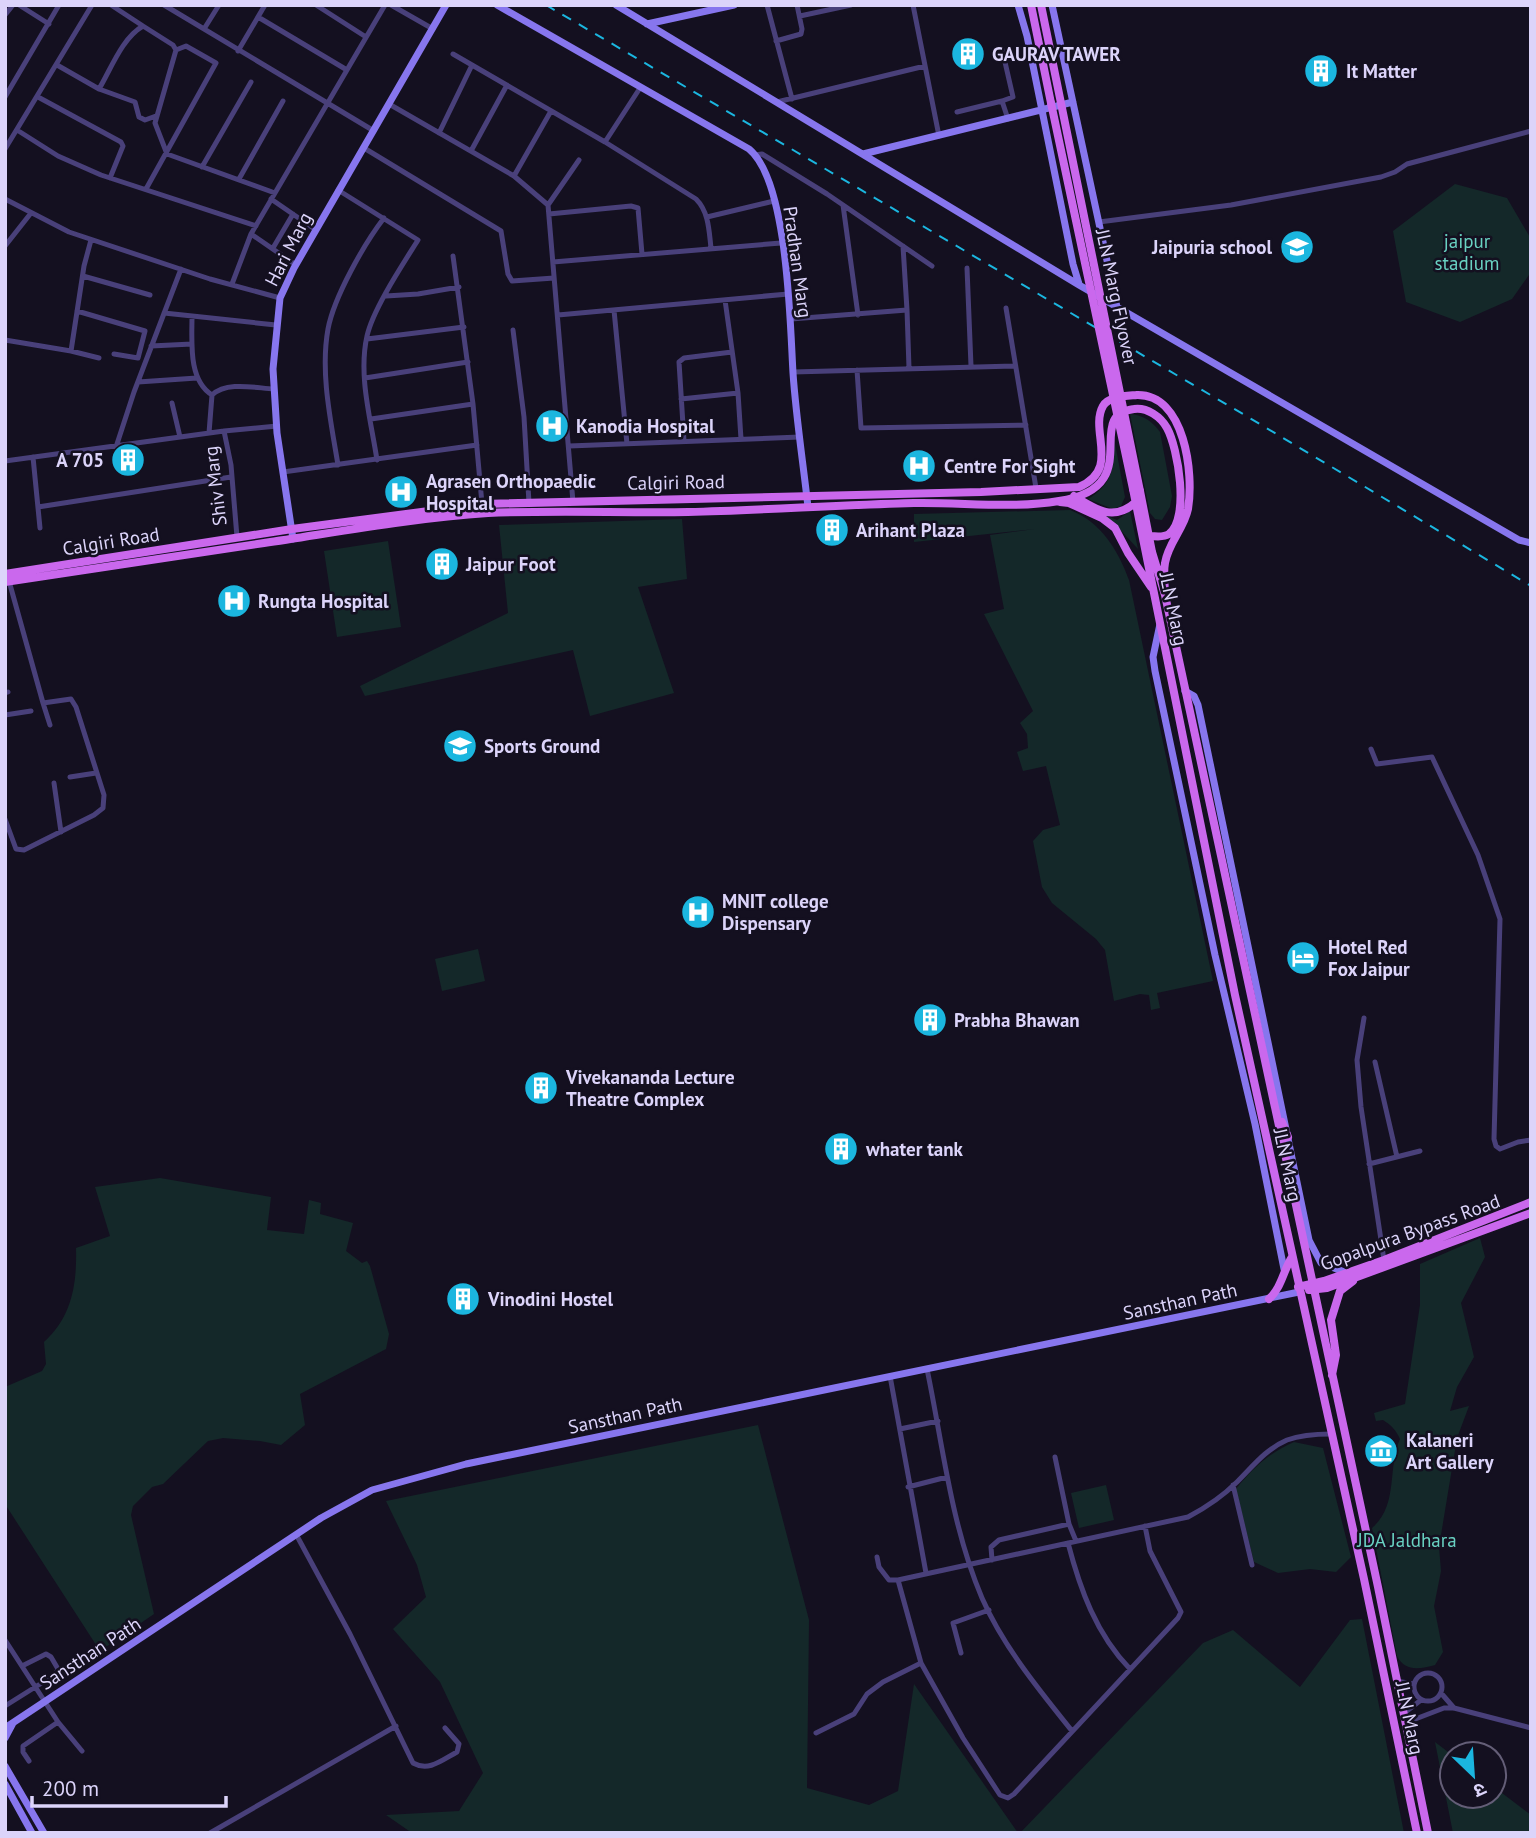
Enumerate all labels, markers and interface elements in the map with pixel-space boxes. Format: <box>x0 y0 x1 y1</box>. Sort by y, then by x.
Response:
building icon: GAURAV TAWER <box>949 35 987 73</box>
place label: GAURAV TAWER <box>992 42 1121 66</box>
building icon: It Matter <box>1302 52 1340 90</box>
place label: It Matter <box>1346 59 1417 83</box>
street label: Pradhan Marg <box>778 205 818 319</box>
street label: Hari Marg <box>259 208 317 290</box>
street label: JLN Marg Flyover <box>1091 226 1143 368</box>
school or university icon: Jaipuria school <box>1278 228 1316 266</box>
park label: jaipur stadium <box>1435 229 1499 275</box>
place label: Jaipuria school <box>1151 235 1272 259</box>
hospital icon: Kanodia Hospital <box>533 407 571 445</box>
place label: Kanodia Hospital <box>576 414 715 438</box>
building icon: A 705 <box>109 441 147 479</box>
street label: Shiv Marg <box>198 445 232 527</box>
hospital icon: Centre For Sight <box>900 447 938 485</box>
place label: A 705 <box>56 448 104 472</box>
place label: Centre For Sight <box>944 454 1076 478</box>
place label: Agrasen Orthopaedic Hospital <box>426 469 596 515</box>
street label: Calgiri Road <box>627 469 725 495</box>
hospital icon: Agrasen Orthopaedic Hospital <box>382 473 420 511</box>
building icon: Arihant Plaza <box>813 511 851 549</box>
place label: Arihant Plaza <box>856 518 965 542</box>
street label: Calgiri Road <box>61 522 161 560</box>
building icon: Jaipur Foot <box>423 545 461 583</box>
place label: Jaipur Foot <box>465 552 556 576</box>
street label: JLN Marg <box>1154 569 1193 648</box>
hospital icon: Rungta Hospital <box>215 582 253 620</box>
place label: Rungta Hospital <box>258 589 389 613</box>
school or university icon: Sports Ground <box>441 727 479 765</box>
place label: Sports Ground <box>484 734 600 758</box>
place label: MNIT college Dispensary <box>722 889 829 935</box>
hospital icon: MNIT college Dispensary <box>679 893 717 931</box>
place label: Hotel Red Fox Jaipur <box>1328 935 1410 981</box>
hotel icon: Hotel Red Fox Jaipur <box>1284 939 1322 977</box>
building icon: Prabha Bhawan <box>911 1001 949 1039</box>
place label: Prabha Bhawan <box>954 1008 1080 1032</box>
place label: Vivekananda Lecture Theatre Complex <box>565 1065 735 1111</box>
building icon: Vivekananda Lecture Theatre Complex <box>522 1069 560 1107</box>
street label: JLN Marg <box>1268 1125 1307 1204</box>
building icon: whater tank <box>822 1130 860 1168</box>
place label: whater tank <box>865 1137 964 1161</box>
street label: Gopalpura Bypass Road <box>1317 1188 1503 1276</box>
street label: Sansthan Path <box>1121 1277 1239 1325</box>
building icon: Vinodini Hostel <box>444 1280 482 1318</box>
place label: Vinodini Hostel <box>487 1287 614 1311</box>
street label: Sansthan Path <box>566 1391 684 1439</box>
place label: Kalaneri Art Gallery <box>1406 1428 1494 1474</box>
museum icon: Kalaneri Art Gallery <box>1362 1432 1400 1470</box>
park label: JDA Jaldhara <box>1356 1528 1457 1552</box>
street label: Sansthan Path <box>35 1611 145 1695</box>
street label: JLN Marg <box>1390 1678 1429 1757</box>
north arrow <box>1438 1740 1508 1810</box>
scale bar <box>32 1764 226 1808</box>
text: 200 m <box>42 1775 99 1802</box>
text: उ <box>1469 1777 1490 1804</box>

